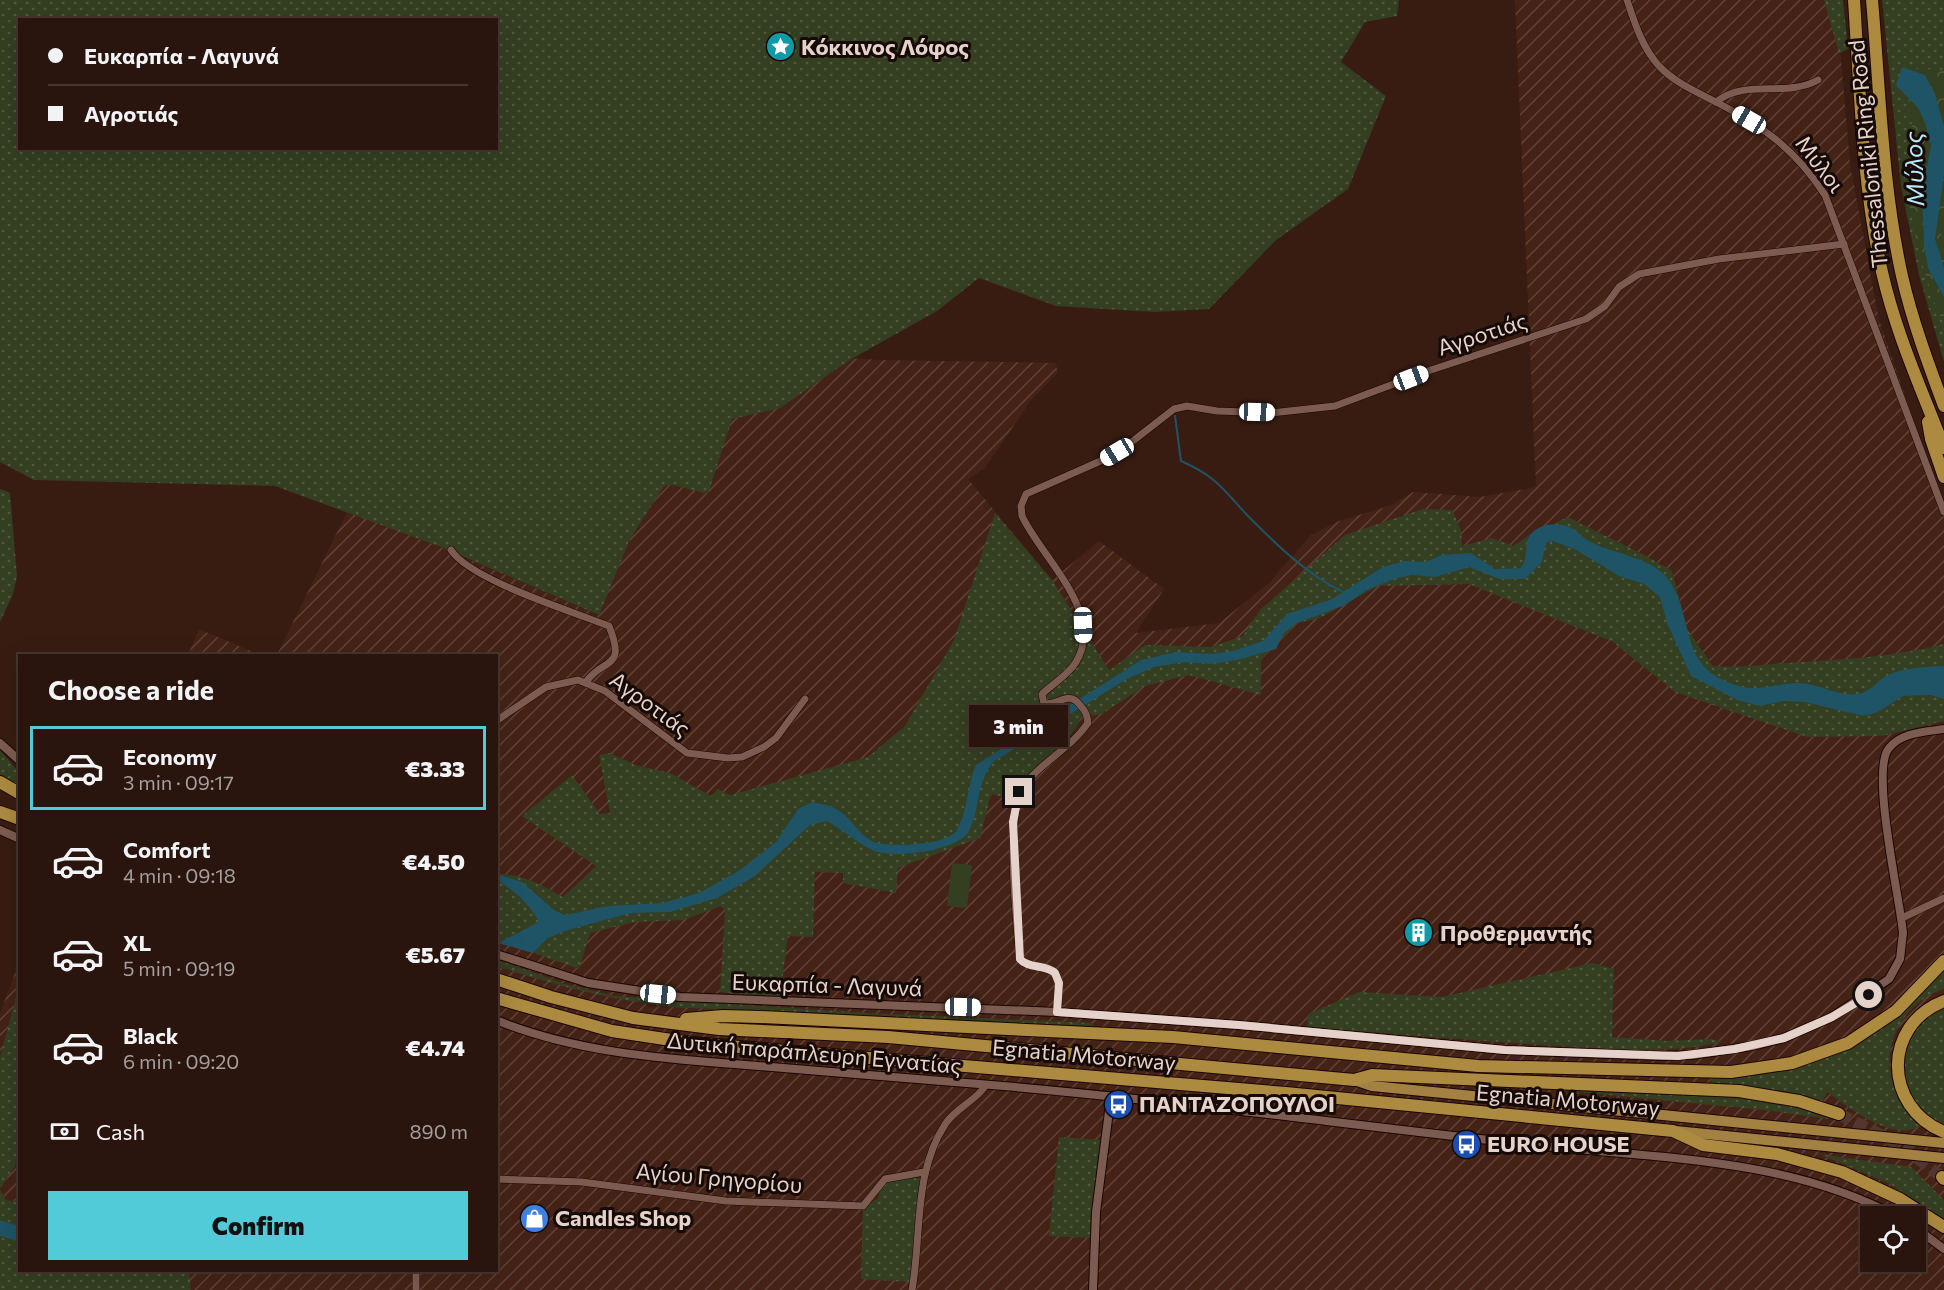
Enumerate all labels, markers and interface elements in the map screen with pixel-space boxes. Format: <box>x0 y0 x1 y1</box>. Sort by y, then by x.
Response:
place icon: Κόκκινος Λόφος <box>764 31 796 63</box>
place label: Κόκκινος Λόφος <box>801 33 969 60</box>
street label: Thessaloniki Ring Road <box>1842 39 1893 269</box>
text: Ευκαρπία - Λαγυνά <box>84 42 279 69</box>
text: Αγροτιάς <box>84 100 178 127</box>
car <box>1729 103 1769 137</box>
street label: Μύλοι <box>1790 130 1851 198</box>
water label: Μύλος <box>1898 131 1929 207</box>
street label: Αγροτιάς <box>1434 306 1530 361</box>
car <box>1391 363 1431 393</box>
car <box>1239 402 1275 422</box>
car <box>1097 435 1137 469</box>
car <box>1073 607 1093 643</box>
street label: Αγροτιάς <box>605 665 696 742</box>
text: Choose a ride <box>48 673 214 706</box>
callout: 3 min <box>970 705 1068 747</box>
text: 3 min <box>993 714 1044 738</box>
icon: car <box>51 741 105 795</box>
text: Economy <box>123 743 217 770</box>
text: €3.33 <box>405 755 465 782</box>
text: 3 min · 09:17 <box>123 770 234 794</box>
route end <box>1005 778 1032 805</box>
icon: car <box>51 834 105 888</box>
text: Comfort <box>123 836 211 863</box>
text: €4.50 <box>402 848 465 875</box>
text: 4 min · 09:18 <box>123 863 236 887</box>
building icon: Προθερμαντής <box>1403 917 1435 949</box>
place label: Προθερμαντής <box>1440 919 1592 946</box>
icon: car <box>51 927 105 981</box>
text: XL <box>123 929 151 956</box>
text: €5.67 <box>405 941 465 968</box>
text: 5 min · 09:19 <box>123 956 235 980</box>
street label: Ευκαρπία - Λαγυνά <box>731 968 923 1001</box>
route start <box>1855 981 1882 1008</box>
car <box>639 983 677 1005</box>
car <box>945 998 981 1016</box>
icon: car <box>51 1020 105 1074</box>
text: Black <box>123 1022 178 1049</box>
street label: Δυτική παράπλευρη Εγνατίας <box>666 1026 962 1079</box>
street label: Egnatia Motorway <box>991 1033 1177 1076</box>
text: €4.74 <box>405 1034 465 1061</box>
text: 6 min · 09:20 <box>123 1049 239 1073</box>
street label: Egnatia Motorway <box>1475 1078 1661 1121</box>
bus stop icon: ΠΑΝΤΑΖΟΠΟΥΛΟΙ <box>1102 1088 1134 1120</box>
place label: ΠΑΝΤΑΖΟΠΟΥΛΟΙ <box>1139 1090 1335 1117</box>
icon: cash <box>48 1115 81 1148</box>
text: Cash <box>96 1118 145 1145</box>
text: 890 m <box>409 1119 468 1143</box>
bus stop icon: EURO HOUSE <box>1450 1128 1482 1160</box>
place label: EURO HOUSE <box>1487 1130 1630 1157</box>
street label: Αγίου Γρηγορίου <box>635 1157 803 1198</box>
button: Confirm <box>48 1191 468 1260</box>
shop icon: Candles Shop <box>518 1202 550 1234</box>
place label: Candles Shop <box>555 1204 691 1231</box>
map controls <box>1860 1206 1926 1272</box>
button: locate <box>1860 1206 1926 1272</box>

